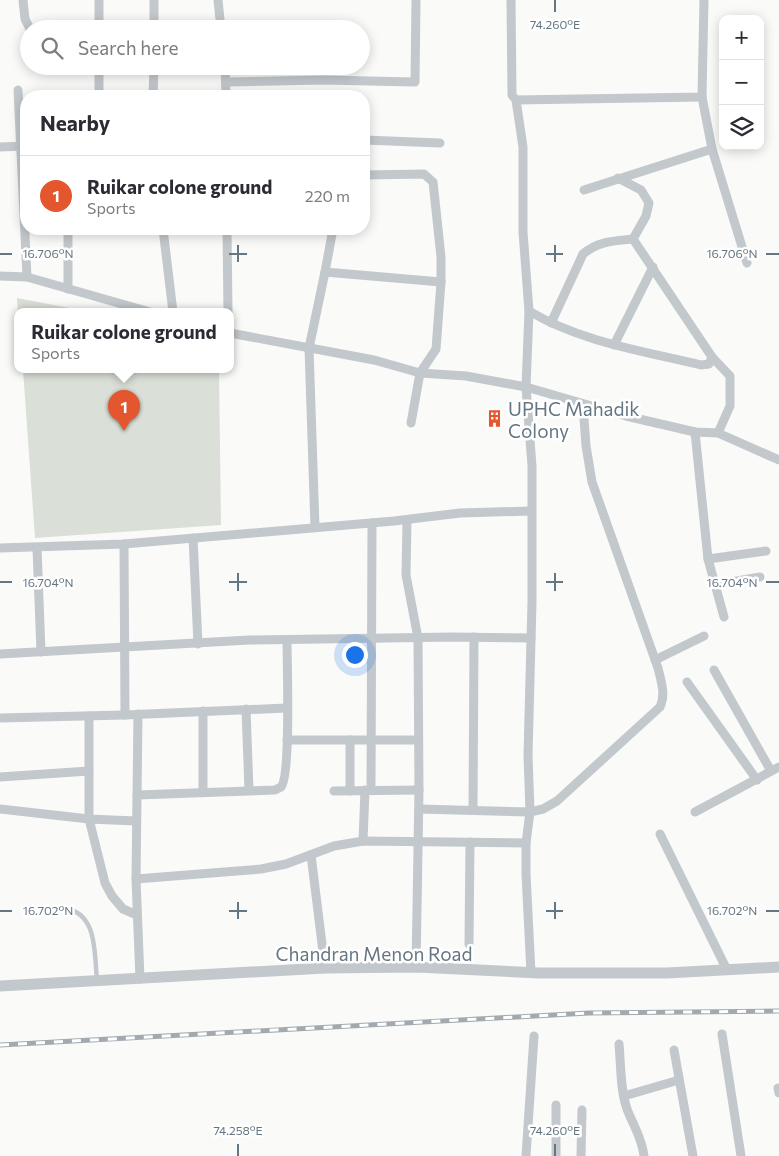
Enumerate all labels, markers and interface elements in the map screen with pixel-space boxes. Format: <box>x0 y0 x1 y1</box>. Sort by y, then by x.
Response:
map controls <box>719 15 764 150</box>
button: + <box>719 15 764 60</box>
text: 74.260°E <box>530 17 580 31</box>
search box <box>20 20 370 75</box>
icon: search <box>38 34 66 62</box>
text: Search here <box>78 36 178 59</box>
button: − <box>719 60 764 105</box>
button: layers <box>719 105 764 150</box>
text: Nearby <box>40 110 110 135</box>
text: Ruikar colone ground <box>87 175 272 198</box>
text: 1 <box>52 186 60 205</box>
text: 220 m <box>305 186 350 205</box>
text: Sports <box>87 198 136 217</box>
text: 16.706°N <box>22 246 74 260</box>
text: 16.706°N <box>706 246 758 260</box>
popup <box>14 308 234 373</box>
text: Ruikar colone ground <box>31 320 217 343</box>
text: Sports <box>31 343 80 362</box>
pin: 1 <box>108 390 140 431</box>
place label: UPHC Mahadik Colony <box>508 397 640 442</box>
building icon: UPHC Mahadik Colony <box>484 409 504 429</box>
text: 16.704°N <box>23 575 73 589</box>
text: 16.704°N <box>707 575 757 589</box>
your location <box>342 642 368 668</box>
text: 16.702°N <box>23 903 73 917</box>
text: 16.702°N <box>707 903 757 917</box>
street label: Chandran Menon Road <box>276 942 472 965</box>
text: 74.258°E <box>213 1123 263 1137</box>
text: 74.260°E <box>530 1123 580 1137</box>

